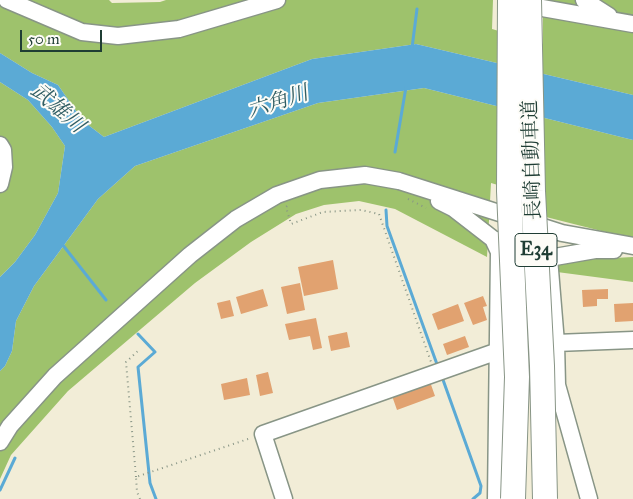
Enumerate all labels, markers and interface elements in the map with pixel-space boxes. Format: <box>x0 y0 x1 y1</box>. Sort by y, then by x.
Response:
scale bar <box>22 20 105 52</box>
text: 50 m <box>28 30 60 48</box>
water label: 武雄川 <box>25 79 89 139</box>
water label: 六角川 <box>244 81 312 125</box>
street label: 長崎自動車道 <box>519 100 547 220</box>
road number: E34 <box>515 234 557 266</box>

